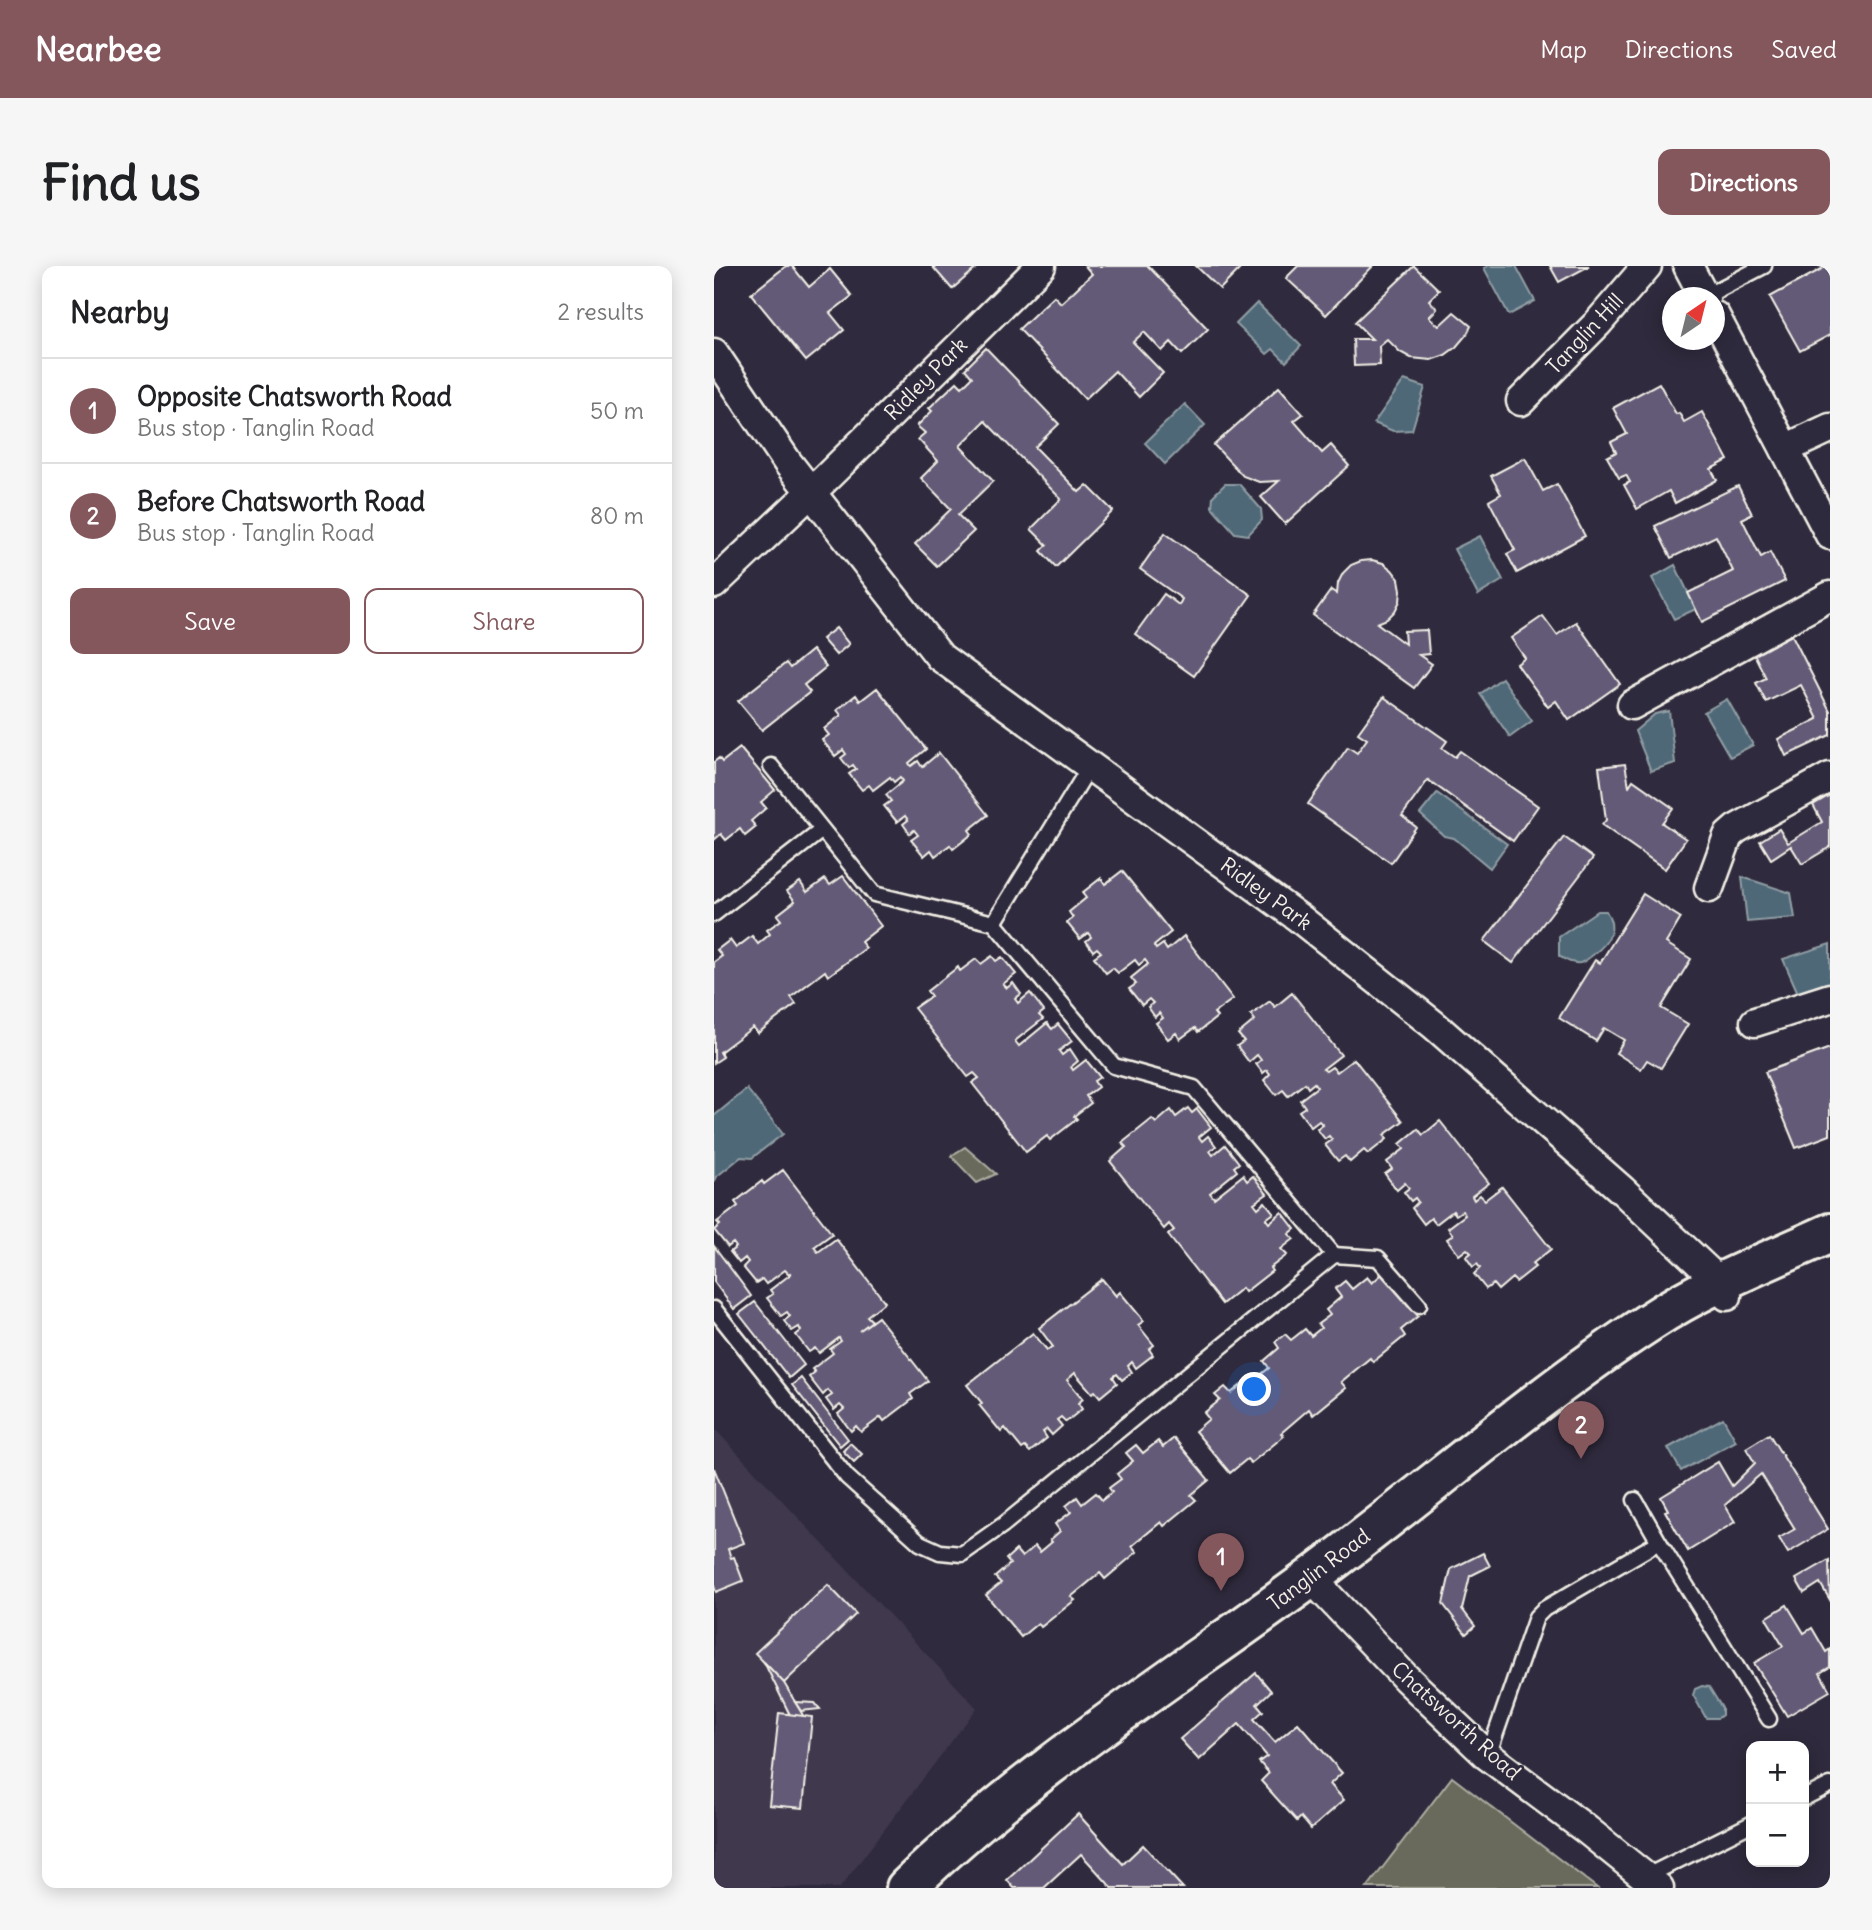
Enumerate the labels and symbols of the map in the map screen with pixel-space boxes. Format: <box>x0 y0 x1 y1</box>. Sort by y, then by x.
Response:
street label: Tanglin Hill <box>1540 287 1629 380</box>
north arrow <box>1662 287 1725 350</box>
street label: Ridley Park <box>878 331 973 426</box>
street label: Ridley Park <box>1215 851 1317 936</box>
your location <box>1237 1372 1271 1406</box>
pin: 2 <box>1558 1401 1604 1459</box>
street label: Tanglin Road <box>1262 1522 1375 1617</box>
pin: 1 <box>1198 1533 1244 1591</box>
street label: Chatsworth Road <box>1386 1655 1527 1786</box>

